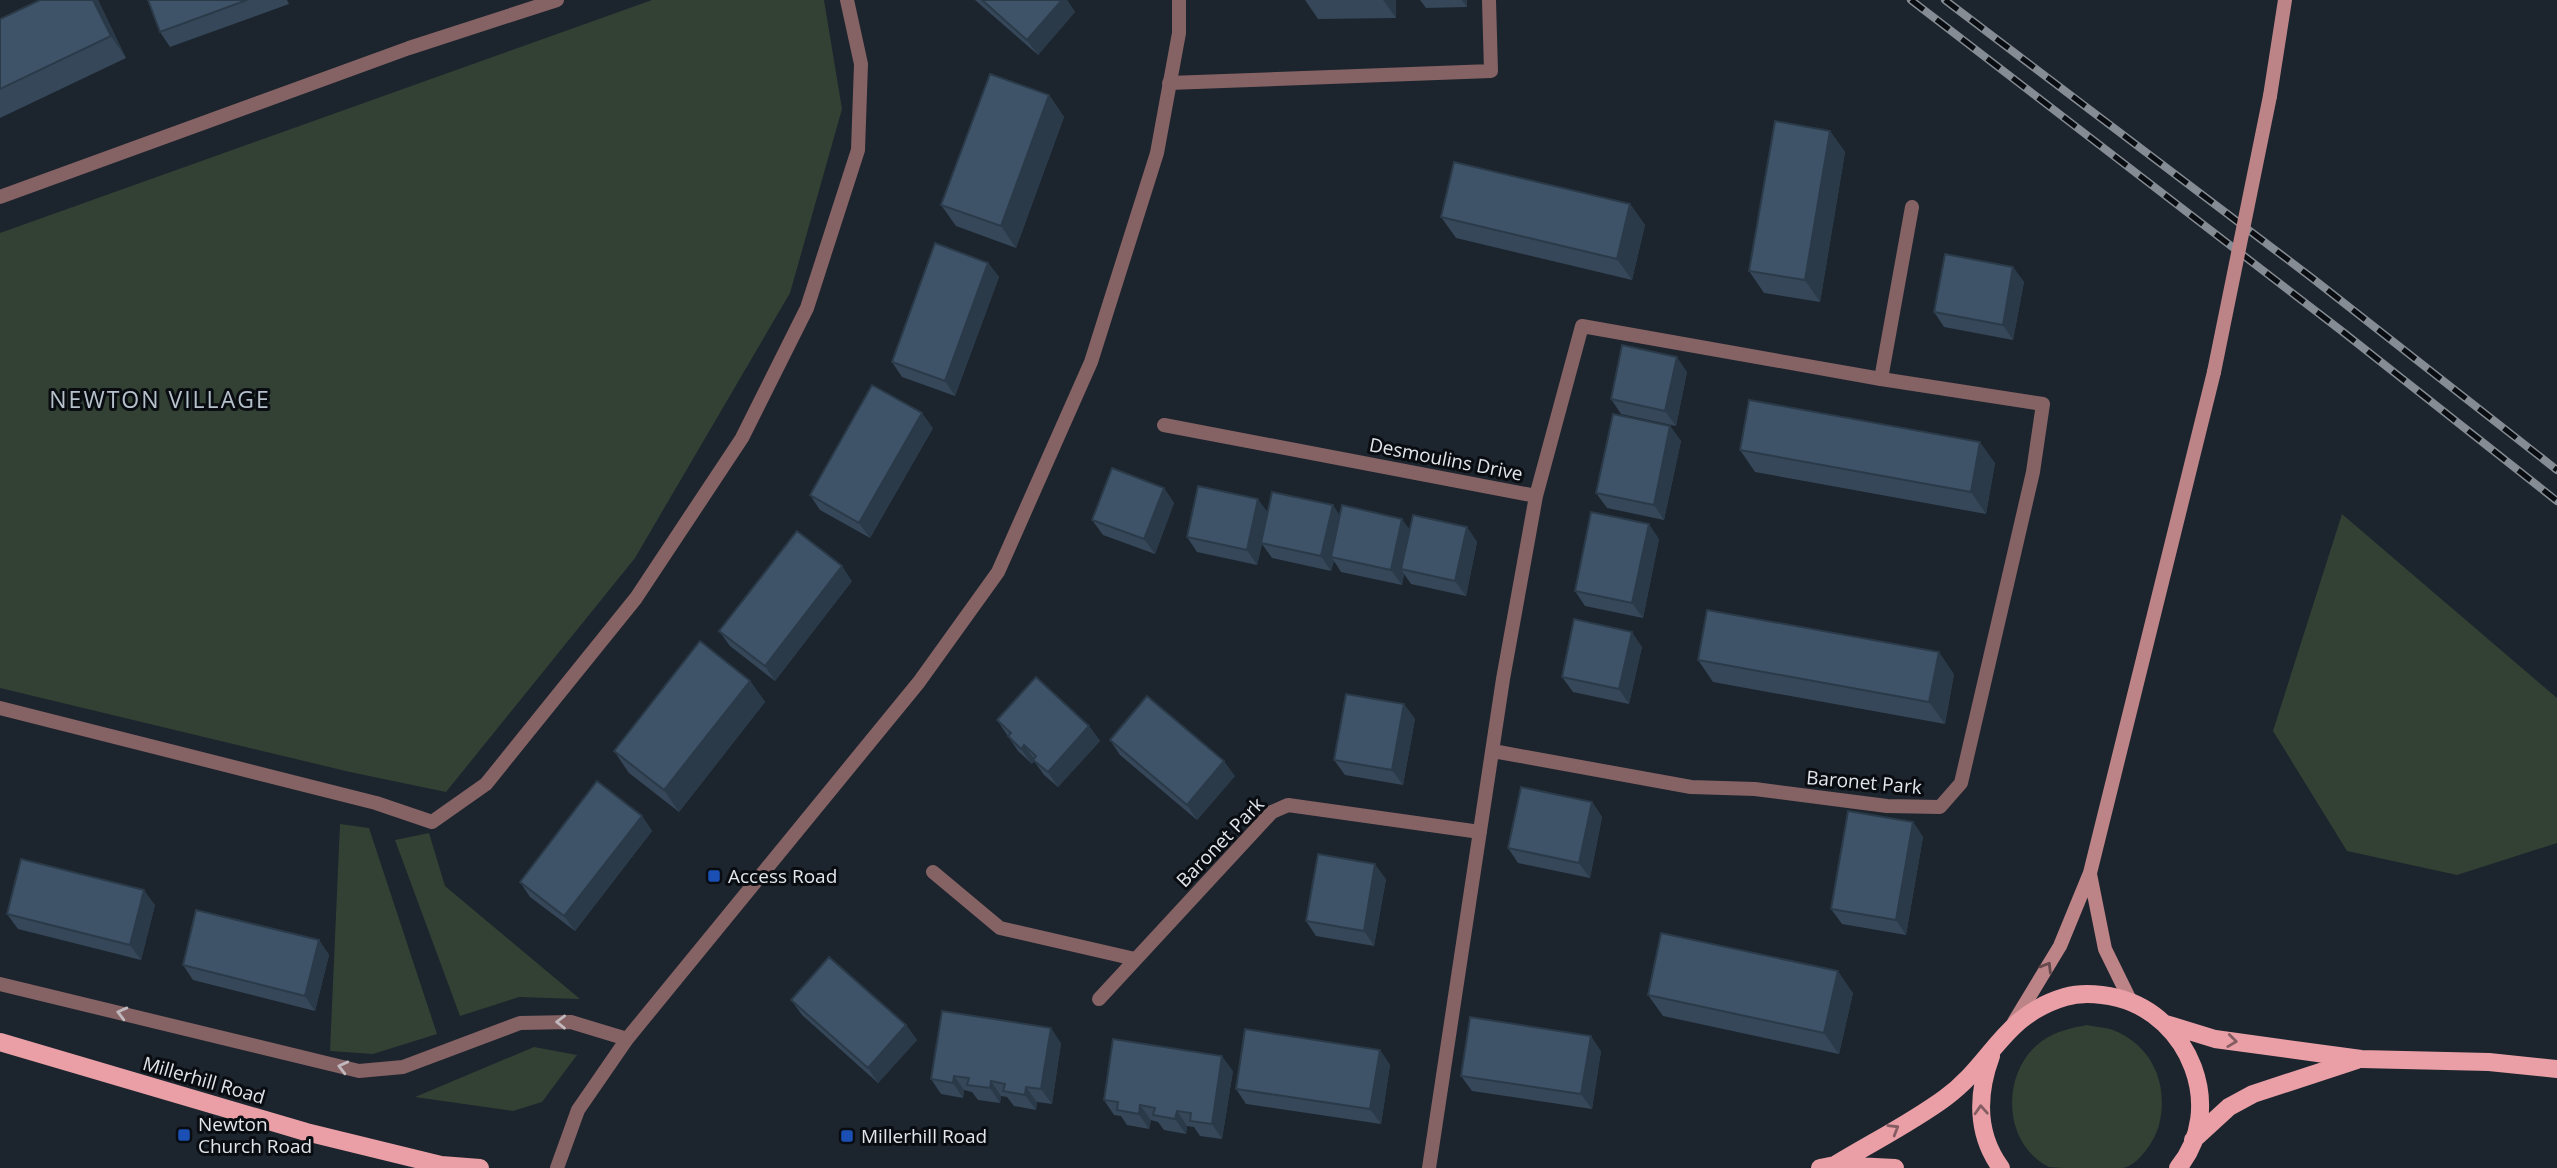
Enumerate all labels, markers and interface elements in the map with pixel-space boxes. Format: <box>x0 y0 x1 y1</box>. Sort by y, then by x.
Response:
district label: NEWTON VILLAGE <box>49 383 271 415</box>
street label: Desmoulins Drive <box>1367 431 1525 487</box>
street label: Baronet Park <box>1805 764 1923 800</box>
street label: Baronet Park <box>1170 791 1270 893</box>
place label: Access Road <box>728 863 837 889</box>
marker: Access Road <box>706 868 722 884</box>
one-way arrow <box>2038 962 2051 975</box>
one-way arrow <box>116 1007 128 1022</box>
one-way arrow <box>556 1014 566 1030</box>
one-way arrow <box>2226 1033 2238 1048</box>
street label: Millerhill Road <box>140 1050 268 1110</box>
one-way arrow <box>337 1061 349 1075</box>
one-way arrow <box>1974 1104 1989 1115</box>
place label: Newton Church Road <box>198 1111 312 1159</box>
place label: Millerhill Road <box>861 1123 987 1149</box>
one-way arrow <box>1886 1124 1899 1137</box>
marker: Newton Church Road <box>176 1127 192 1143</box>
marker: Millerhill Road <box>839 1128 855 1144</box>

